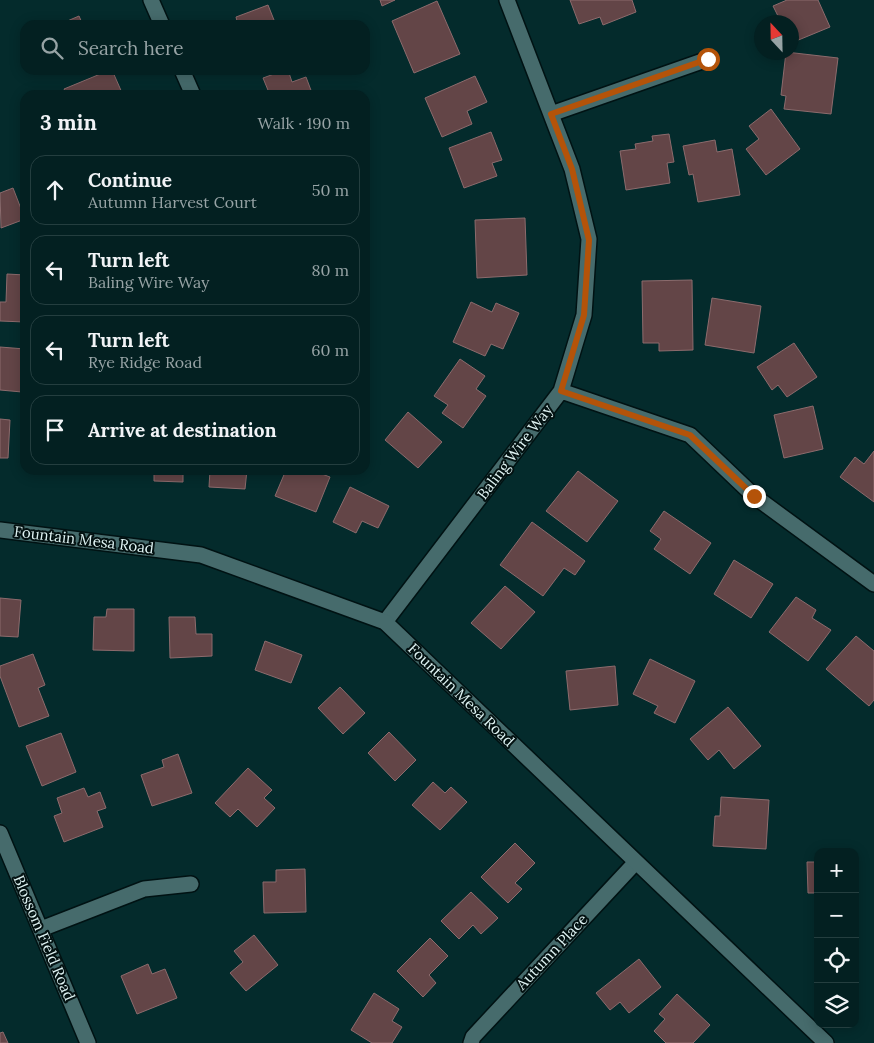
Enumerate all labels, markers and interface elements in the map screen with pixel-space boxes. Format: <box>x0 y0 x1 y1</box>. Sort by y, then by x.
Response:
north arrow <box>754 15 799 60</box>
search box <box>20 20 370 75</box>
icon: search <box>38 34 66 62</box>
text: Search here <box>78 36 184 60</box>
route start <box>697 48 720 71</box>
text: 3 min <box>40 109 97 136</box>
text: Walk · 190 m <box>258 113 350 133</box>
text: Continue <box>88 168 172 192</box>
icon: ahead <box>41 176 69 204</box>
text: 50 m <box>312 180 349 200</box>
text: Autumn Harvest Court <box>88 192 257 212</box>
text: Turn left <box>88 248 169 272</box>
icon: left <box>41 256 69 284</box>
text: 80 m <box>312 260 349 280</box>
text: Baling Wire Way <box>88 272 210 292</box>
text: Turn left <box>88 328 169 352</box>
icon: left <box>41 336 69 364</box>
text: 60 m <box>311 340 349 360</box>
text: Rye Ridge Road <box>88 352 202 372</box>
street label: Baling Wire Way <box>473 400 557 503</box>
icon: arrive <box>41 416 69 444</box>
text: Arrive at destination <box>88 418 277 442</box>
route end <box>743 485 766 508</box>
street label: Fountain Mesa Road <box>13 521 155 558</box>
street label: Fountain Mesa Road <box>404 639 519 750</box>
map controls <box>814 848 859 1028</box>
button: + <box>814 848 859 893</box>
street label: Blossom Field Road <box>9 872 79 1003</box>
button: − <box>814 893 859 938</box>
street label: Autumn Place <box>511 910 591 994</box>
button: locate <box>814 938 859 983</box>
button: layers <box>814 983 859 1028</box>

